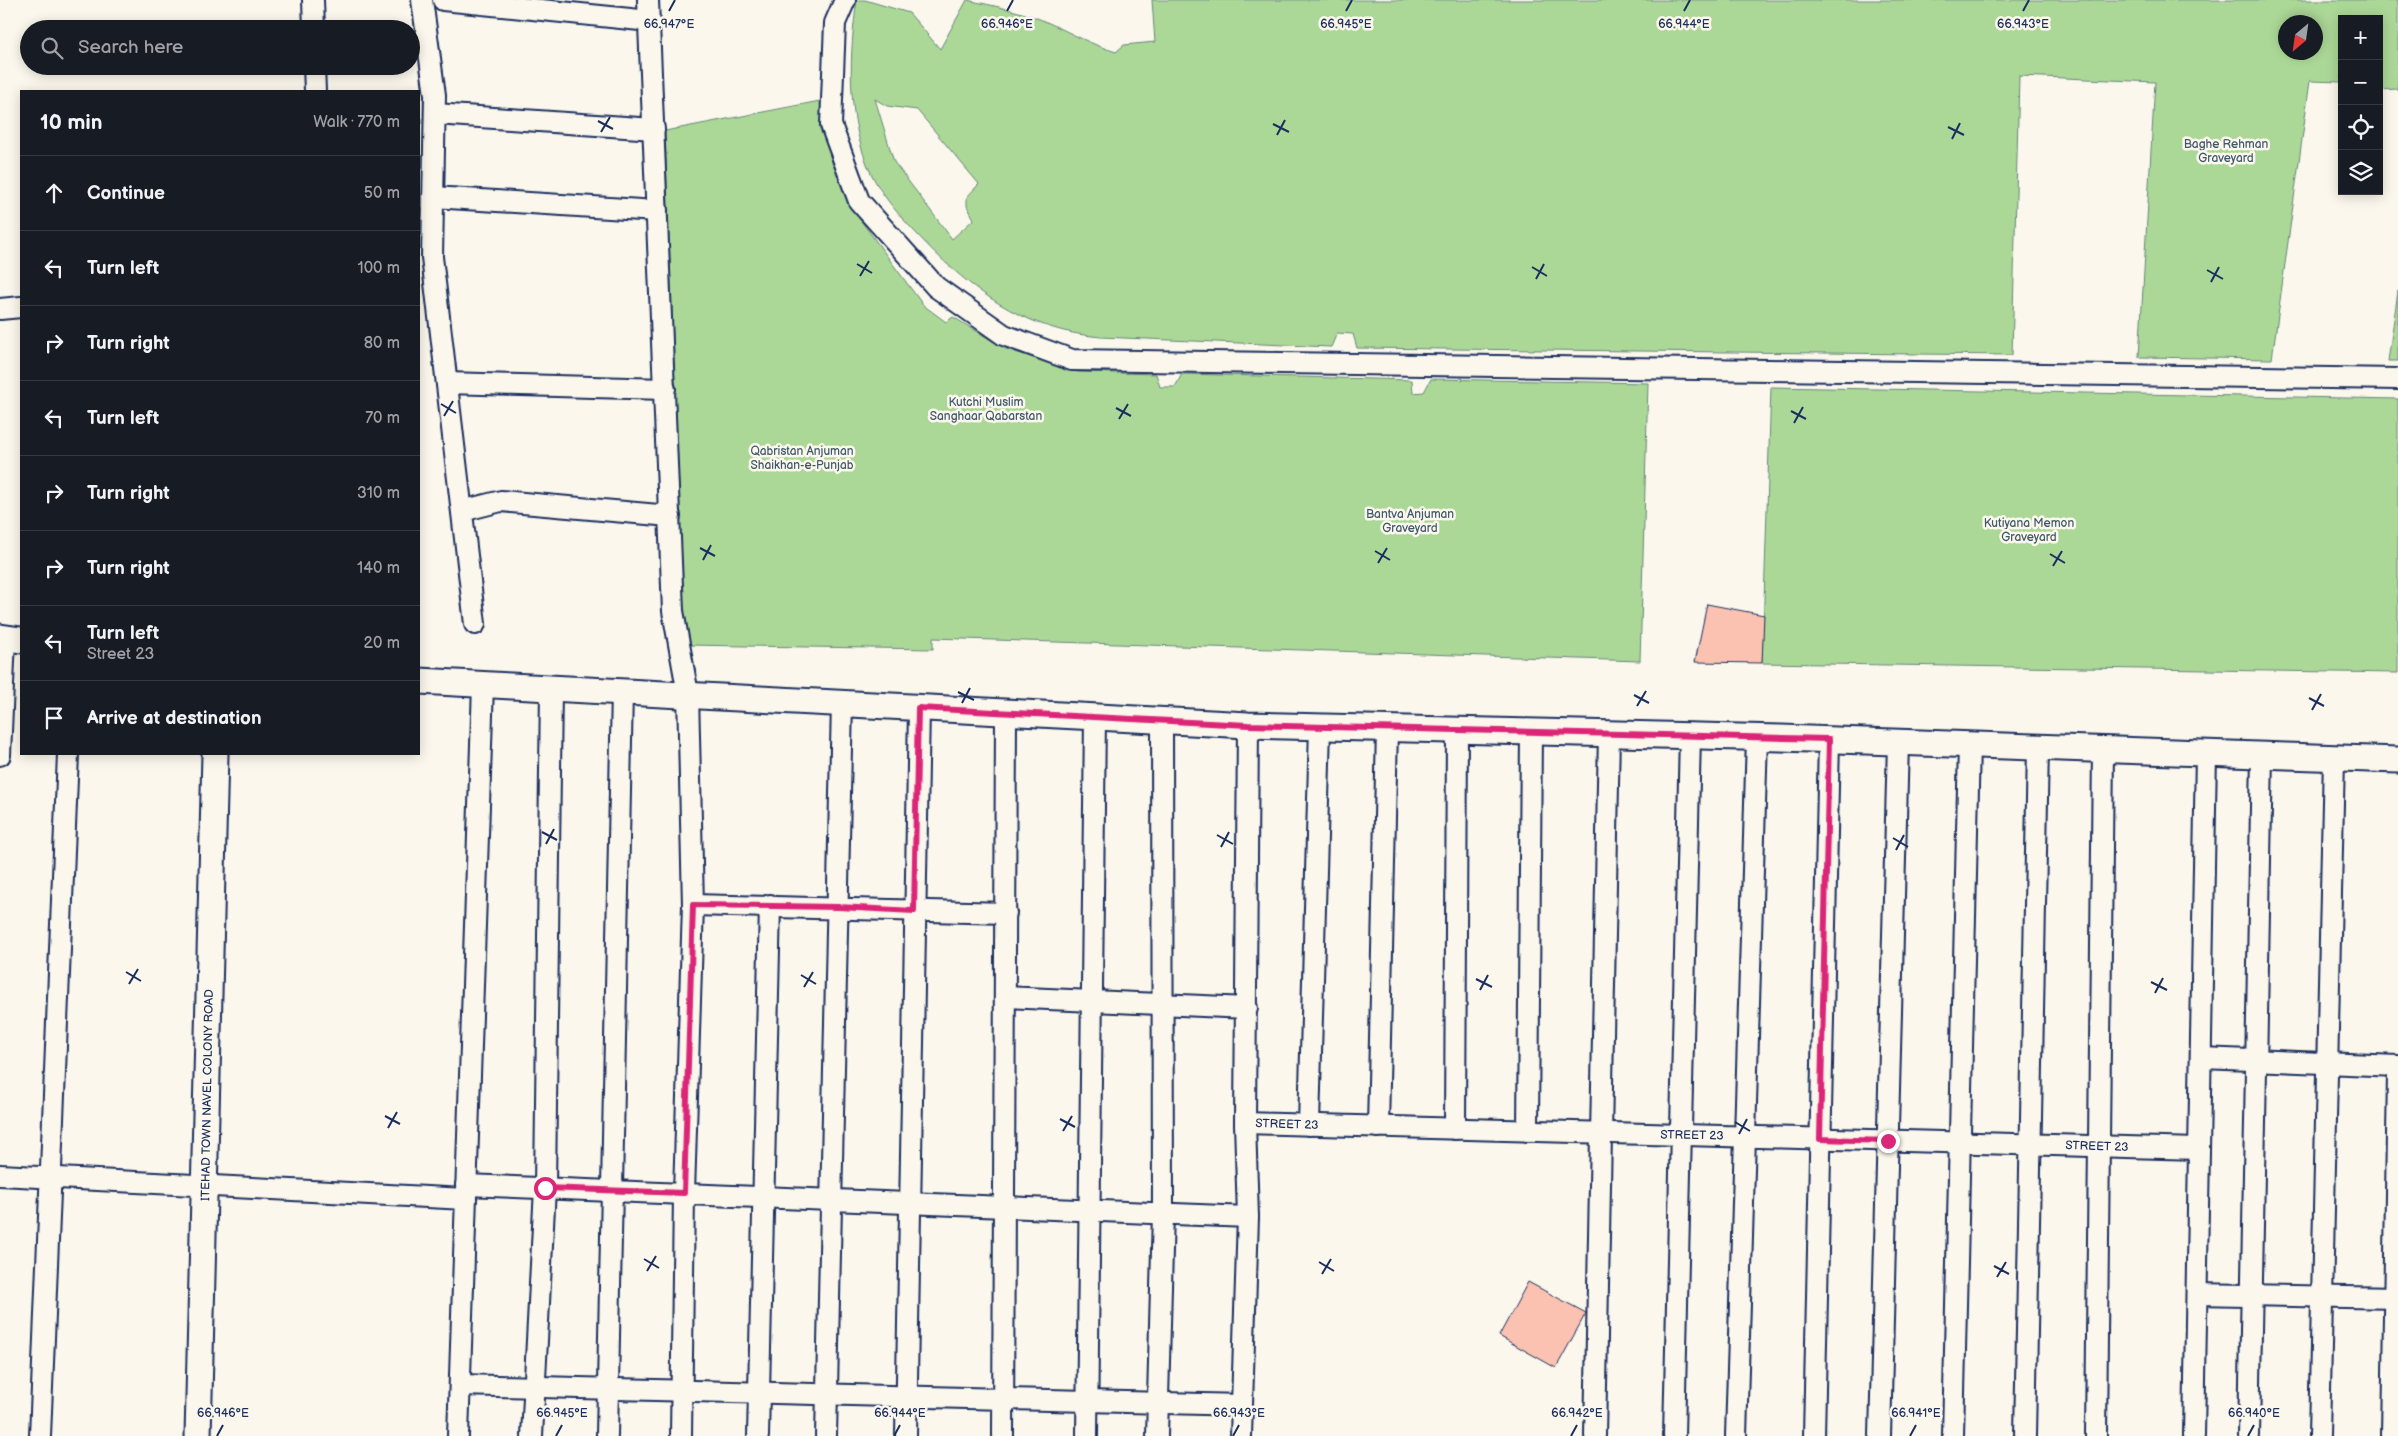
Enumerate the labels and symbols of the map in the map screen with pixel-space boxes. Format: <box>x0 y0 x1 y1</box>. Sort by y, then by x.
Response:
north arrow <box>2278 15 2323 60</box>
text: 66.947°E <box>644 17 694 32</box>
text: 66.946°E <box>981 17 1033 32</box>
text: 66.945°E <box>1320 17 1372 32</box>
text: 66.944°E <box>1658 17 1710 32</box>
text: 66.943°E <box>1997 17 2049 32</box>
park label: Baghe Rehman Graveyard <box>2184 137 2269 166</box>
park label: Kutchi Muslim Sanghaar Qabarstan <box>930 395 1042 424</box>
park label: Qabristan Anjuman Shaikhan-e-Punjab <box>750 444 854 473</box>
park label: Bantva Anjuman Graveyard <box>1366 507 1454 536</box>
park label: Kutiyana Memon Graveyard <box>1984 516 2074 545</box>
street label: ITEHAD TOWN NAVEL COLONY ROAD <box>198 989 217 1201</box>
street label: STREET 23 <box>1255 1116 1319 1133</box>
street label: STREET 23 <box>1660 1127 1724 1144</box>
route end <box>1877 1130 1900 1153</box>
street label: STREET 23 <box>2065 1138 2129 1155</box>
route start <box>534 1177 557 1200</box>
text: 66.946°E <box>197 1406 249 1421</box>
text: 66.945°E <box>536 1406 588 1421</box>
text: 66.944°E <box>874 1406 926 1421</box>
text: 66.943°E <box>1213 1406 1265 1421</box>
text: 66.942°E <box>1551 1406 1603 1421</box>
text: 66.941°E <box>1891 1406 1941 1421</box>
text: 66.940°E <box>2228 1406 2280 1421</box>

